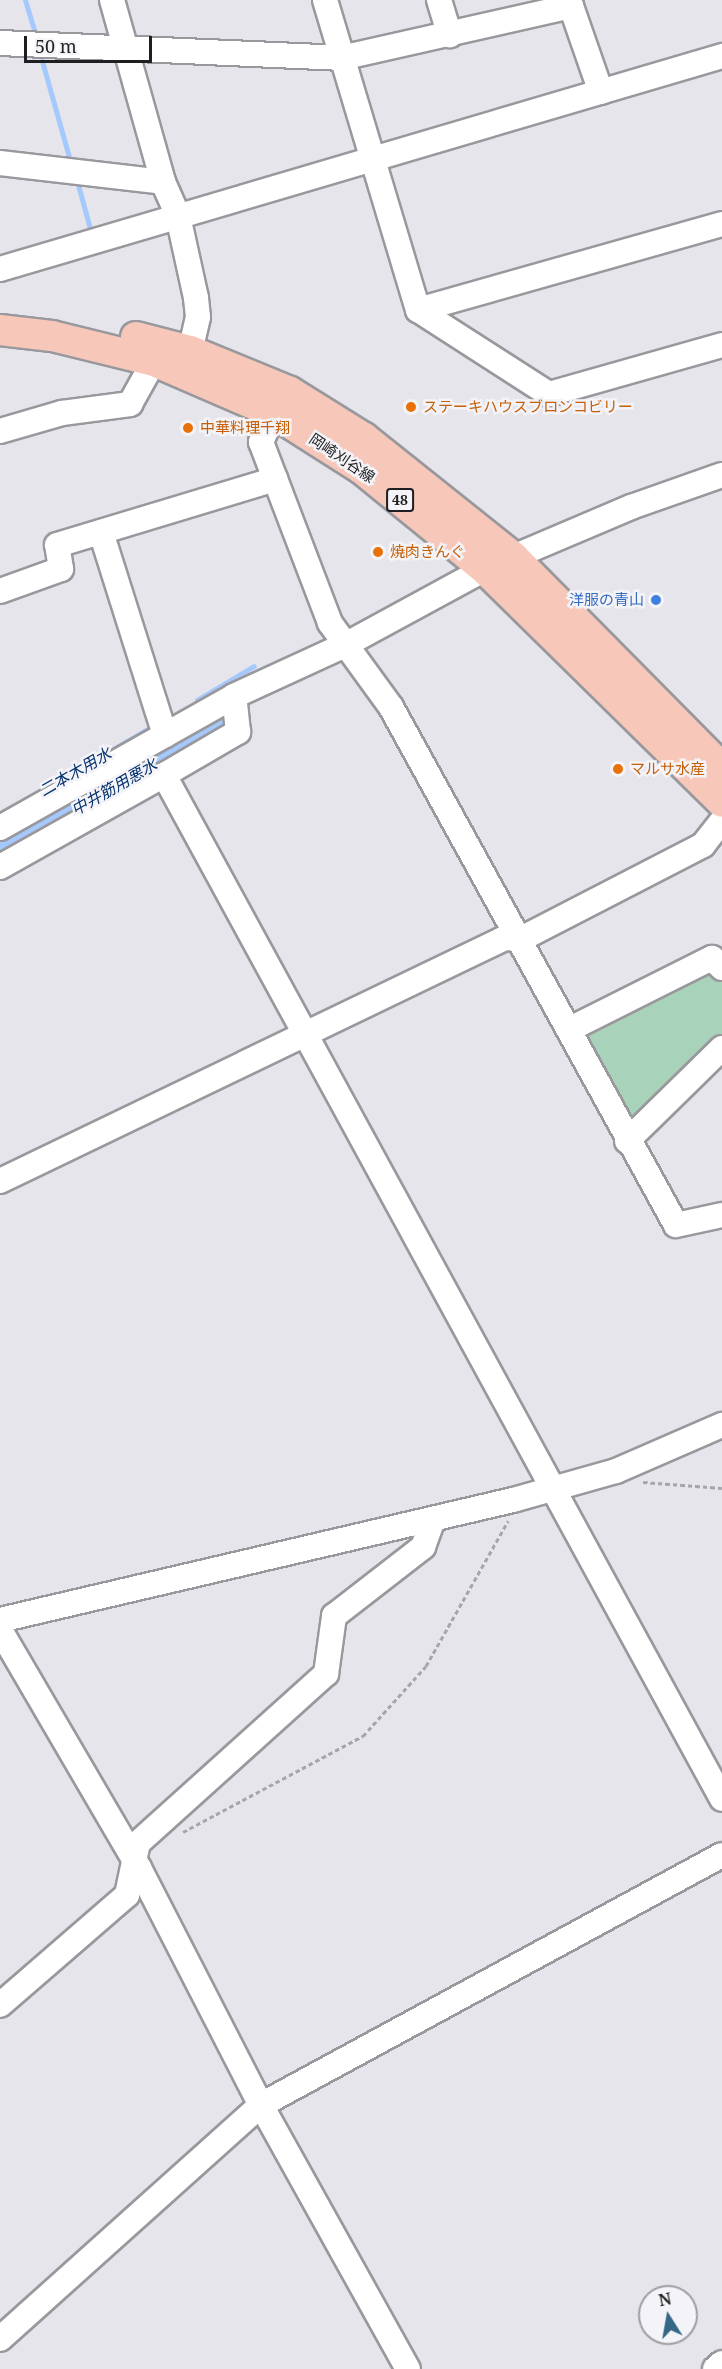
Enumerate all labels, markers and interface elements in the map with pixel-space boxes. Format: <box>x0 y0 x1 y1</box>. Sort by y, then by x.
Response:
scale bar <box>27 24 154 62</box>
text: 50 m <box>35 34 77 58</box>
place label: ステーキハウスブロンコビリー <box>423 398 633 416</box>
marker: ステーキハウスブロンコビリー <box>404 400 418 414</box>
place label: 中華料理千翔 <box>200 419 290 437</box>
marker: 中華料理千翔 <box>181 421 195 435</box>
street label: 岡崎刈谷線 <box>306 430 378 486</box>
road number: 48 <box>385 489 415 511</box>
place label: 焼肉きんぐ <box>390 543 465 561</box>
marker: 焼肉きんぐ <box>371 545 385 559</box>
place label: 洋服の青山 <box>569 591 644 609</box>
marker: 洋服の青山 <box>649 593 663 607</box>
water label: 二本木用水 <box>36 744 114 800</box>
water label: 中井筋用悪水 <box>68 755 160 819</box>
place label: マルサ水産 <box>630 760 705 778</box>
marker: マルサ水産 <box>611 762 625 776</box>
north arrow <box>638 2285 698 2345</box>
text: N <box>657 2287 673 2311</box>

